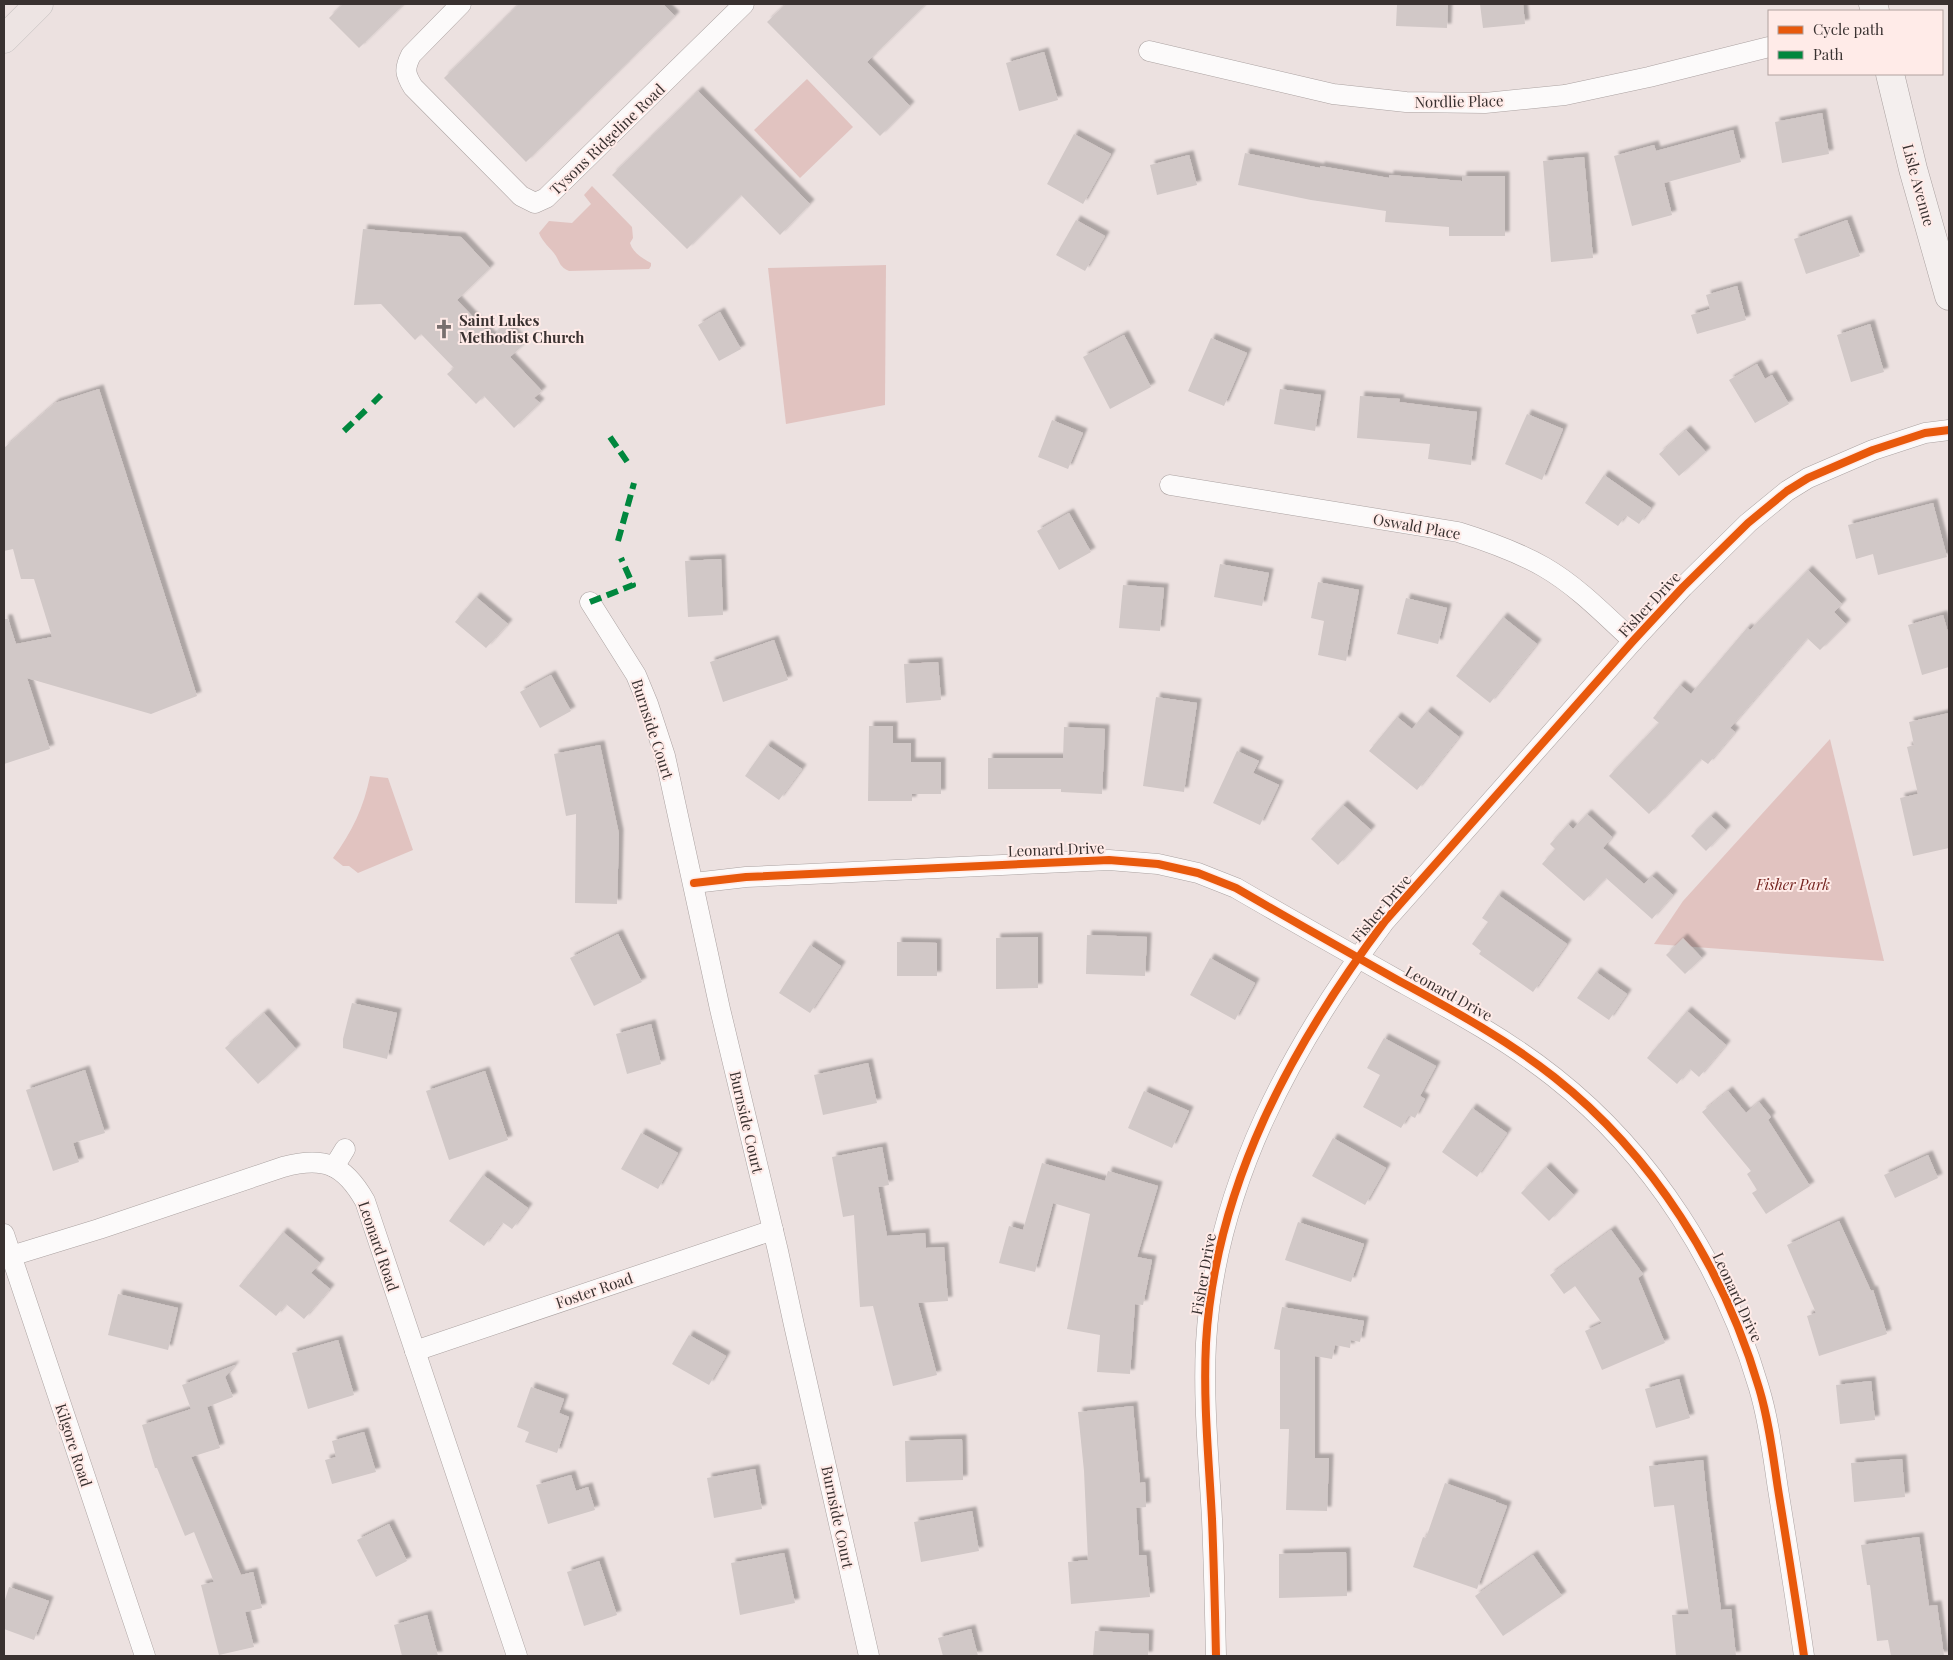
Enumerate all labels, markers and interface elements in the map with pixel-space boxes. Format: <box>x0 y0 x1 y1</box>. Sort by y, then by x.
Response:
legend <box>1768 10 1943 75</box>
text: Cycle path <box>1813 19 1884 39</box>
text: Path <box>1813 44 1843 64</box>
street label: Tysons Ridgeline Road <box>545 79 669 199</box>
street label: Nordlie Place <box>1414 90 1504 112</box>
street label: Lisle Avenue <box>1898 142 1940 228</box>
place label: Saint Lukes Methodist Church <box>459 310 585 347</box>
church icon: Saint Lukes Methodist Church <box>433 318 455 340</box>
street label: Oswald Place <box>1372 508 1462 544</box>
street label: Fisher Drive <box>1613 567 1685 641</box>
street label: Burnside Court <box>627 676 679 782</box>
street label: Leonard Drive <box>1007 837 1105 861</box>
street label: Fisher Drive <box>1347 870 1415 946</box>
park label: Fisher Park <box>1755 874 1830 894</box>
street label: Leonard Drive <box>1402 961 1496 1025</box>
street label: Burnside Court <box>726 1069 769 1176</box>
street label: Leonard Road <box>354 1198 404 1294</box>
street label: Fisher Drive <box>1186 1231 1220 1317</box>
street label: Leonard Drive <box>1709 1249 1767 1345</box>
street label: Foster Road <box>553 1267 635 1313</box>
street label: Kilgore Road <box>51 1401 97 1489</box>
street label: Burnside Court <box>817 1464 859 1571</box>

